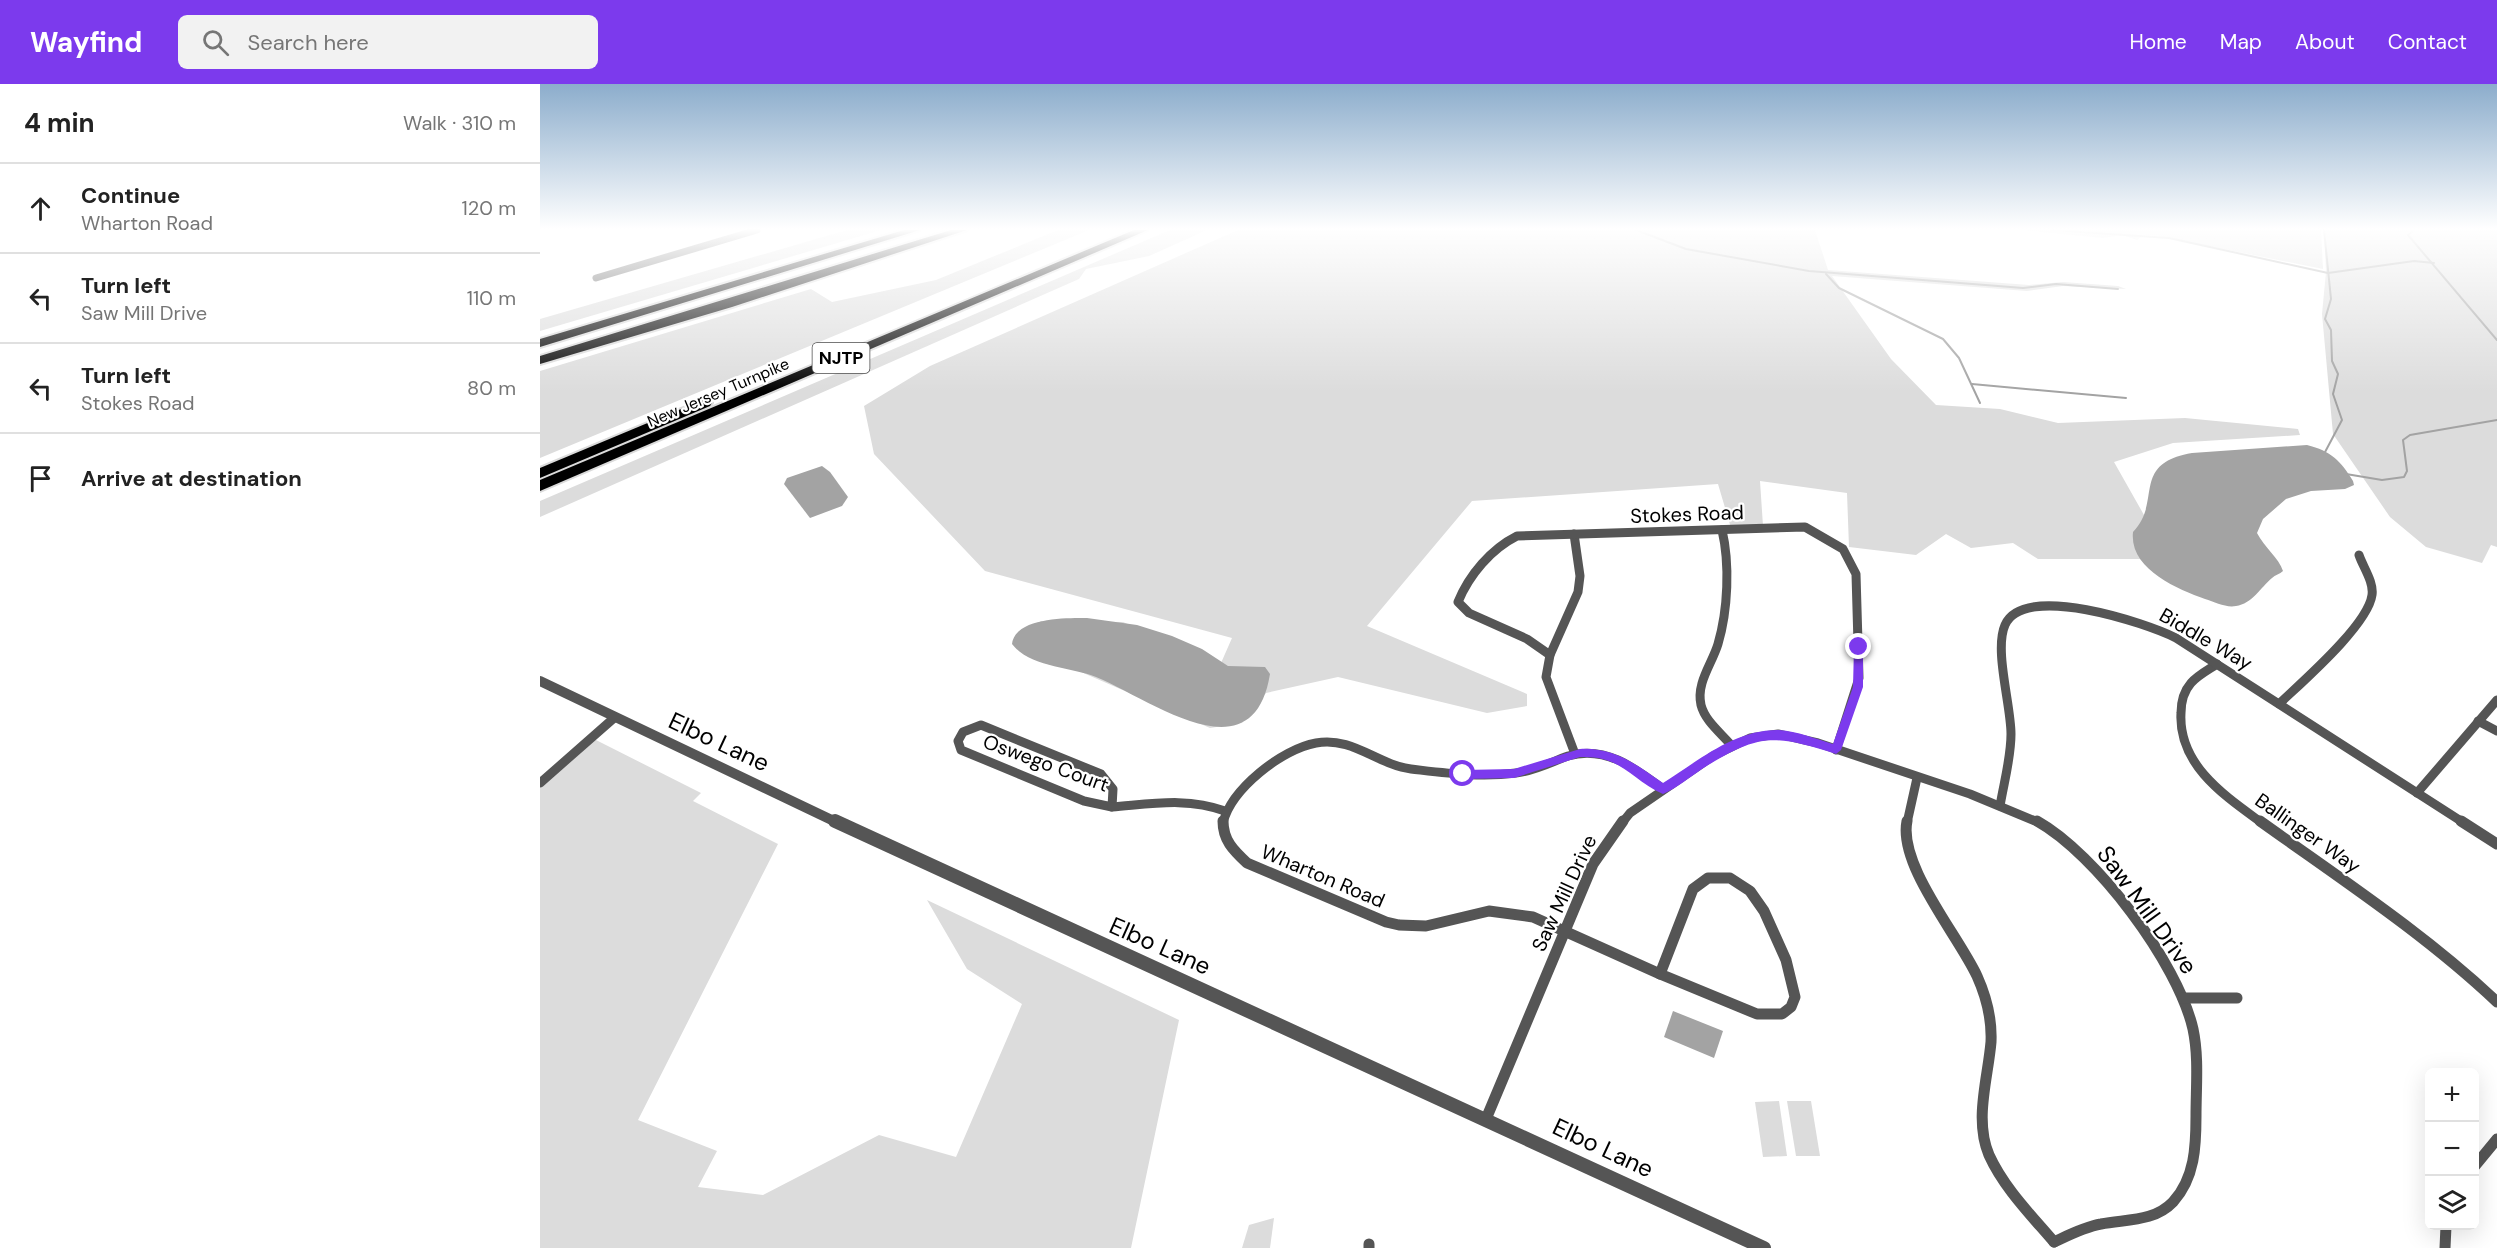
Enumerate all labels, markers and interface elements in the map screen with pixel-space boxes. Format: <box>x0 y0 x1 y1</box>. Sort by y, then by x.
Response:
search box <box>178 15 598 69</box>
text: Wayfind <box>30 24 142 61</box>
icon: search <box>199 26 232 59</box>
text: Search here <box>247 28 369 57</box>
text: Home <box>2129 28 2187 56</box>
text: Map <box>2220 28 2262 56</box>
text: About <box>2295 28 2355 56</box>
text: Contact <box>2388 28 2467 56</box>
text: 4 min <box>24 106 95 140</box>
text: Walk · 310 m <box>403 110 516 136</box>
text: Continue <box>81 181 180 210</box>
icon: ahead <box>24 192 57 225</box>
text: 120 m <box>462 195 516 221</box>
text: Wharton Road <box>81 210 213 236</box>
text: Turn left <box>81 271 171 300</box>
icon: left <box>24 282 57 315</box>
text: 110 m <box>467 285 516 311</box>
text: Saw Mill Drive <box>81 300 207 326</box>
road number: NJTP <box>812 343 870 373</box>
street label: New Jersey Turnpike <box>644 353 792 432</box>
text: Turn left <box>81 361 171 390</box>
icon: left <box>24 372 57 405</box>
text: 80 m <box>467 375 516 401</box>
text: Stokes Road <box>81 390 195 416</box>
icon: arrive <box>24 462 57 495</box>
text: Arrive at destination <box>81 464 302 493</box>
street label: Stokes Road <box>1630 499 1744 529</box>
street label: Biddle Way <box>2155 602 2257 676</box>
route end <box>1845 633 1871 659</box>
street label: Elbo Lane <box>664 705 775 778</box>
street label: Oswego Court <box>979 728 1113 798</box>
route start <box>1449 760 1475 786</box>
street label: Ballinger Way <box>2250 787 2366 879</box>
street label: Saw Mill Drive <box>1526 830 1602 956</box>
street label: Wharton Road <box>1257 838 1389 914</box>
street label: Saw Mill Drive <box>2090 839 2204 980</box>
street label: Elbo Lane <box>1105 909 1216 982</box>
map controls <box>2425 1068 2479 1230</box>
button: + <box>2425 1068 2479 1122</box>
street label: Elbo Lane <box>1548 1111 1659 1184</box>
button: − <box>2425 1122 2479 1176</box>
button: layers <box>2425 1176 2479 1230</box>

